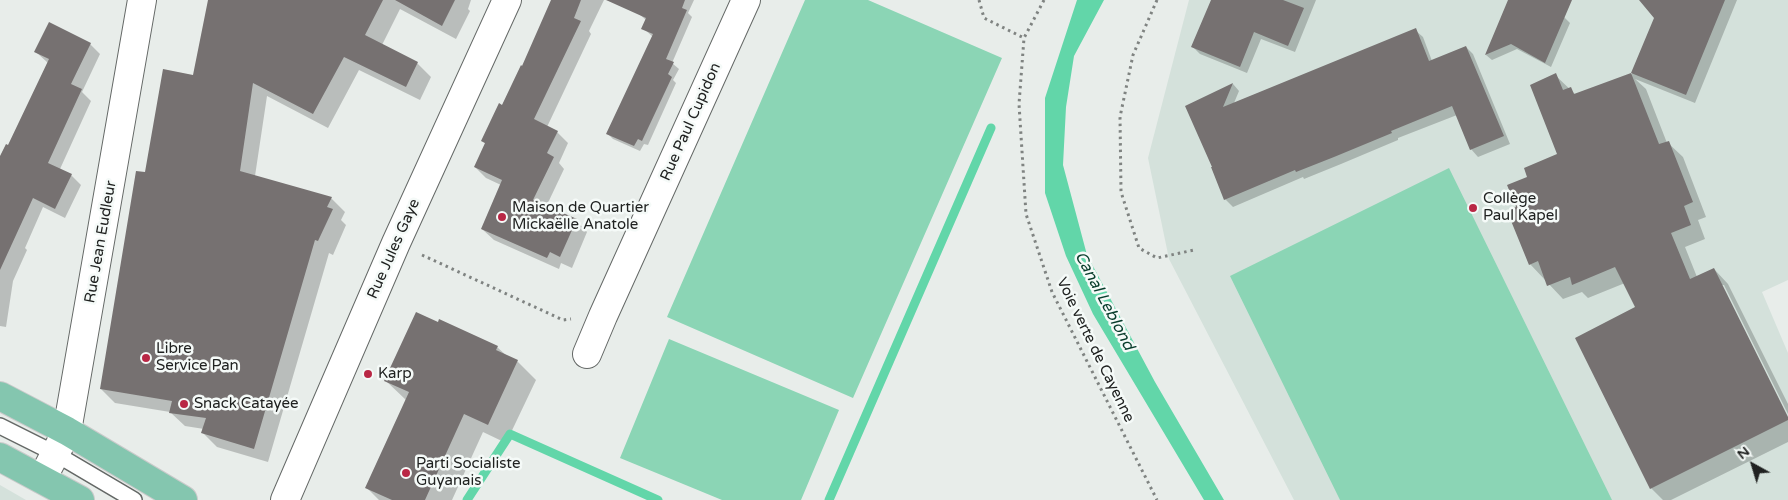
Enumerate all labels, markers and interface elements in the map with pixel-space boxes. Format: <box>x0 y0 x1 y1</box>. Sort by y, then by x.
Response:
street label: Rue Paul Cupidon <box>657 60 725 184</box>
street label: Rue Jean Eudleur <box>81 179 121 305</box>
place label: Collège Paul Kapel <box>1483 190 1558 225</box>
street label: Rue Jules Gaye <box>364 196 424 302</box>
place label: Maison de Quartier Mickaëlle Anatole <box>512 199 649 234</box>
marker: Collège Paul Kapel <box>1467 202 1479 214</box>
marker: Maison de Quartier Mickaëlle Anatole <box>496 211 508 223</box>
water label: Canal Leblond <box>1070 248 1138 354</box>
street label: Voie verte de Cayenne <box>1052 275 1138 425</box>
place label: Libre Service Pan <box>156 340 239 375</box>
marker: Libre Service Pan <box>140 352 152 364</box>
place label: Karp <box>378 365 412 383</box>
marker: Karp <box>362 368 374 380</box>
place label: Snack Catayée <box>194 395 298 413</box>
marker: Snack Catayée <box>178 398 190 410</box>
north arrow <box>1728 440 1778 490</box>
text: N <box>1734 443 1753 463</box>
place label: Parti Socialiste Guyanais <box>416 455 520 490</box>
marker: Parti Socialiste Guyanais <box>400 467 412 479</box>

